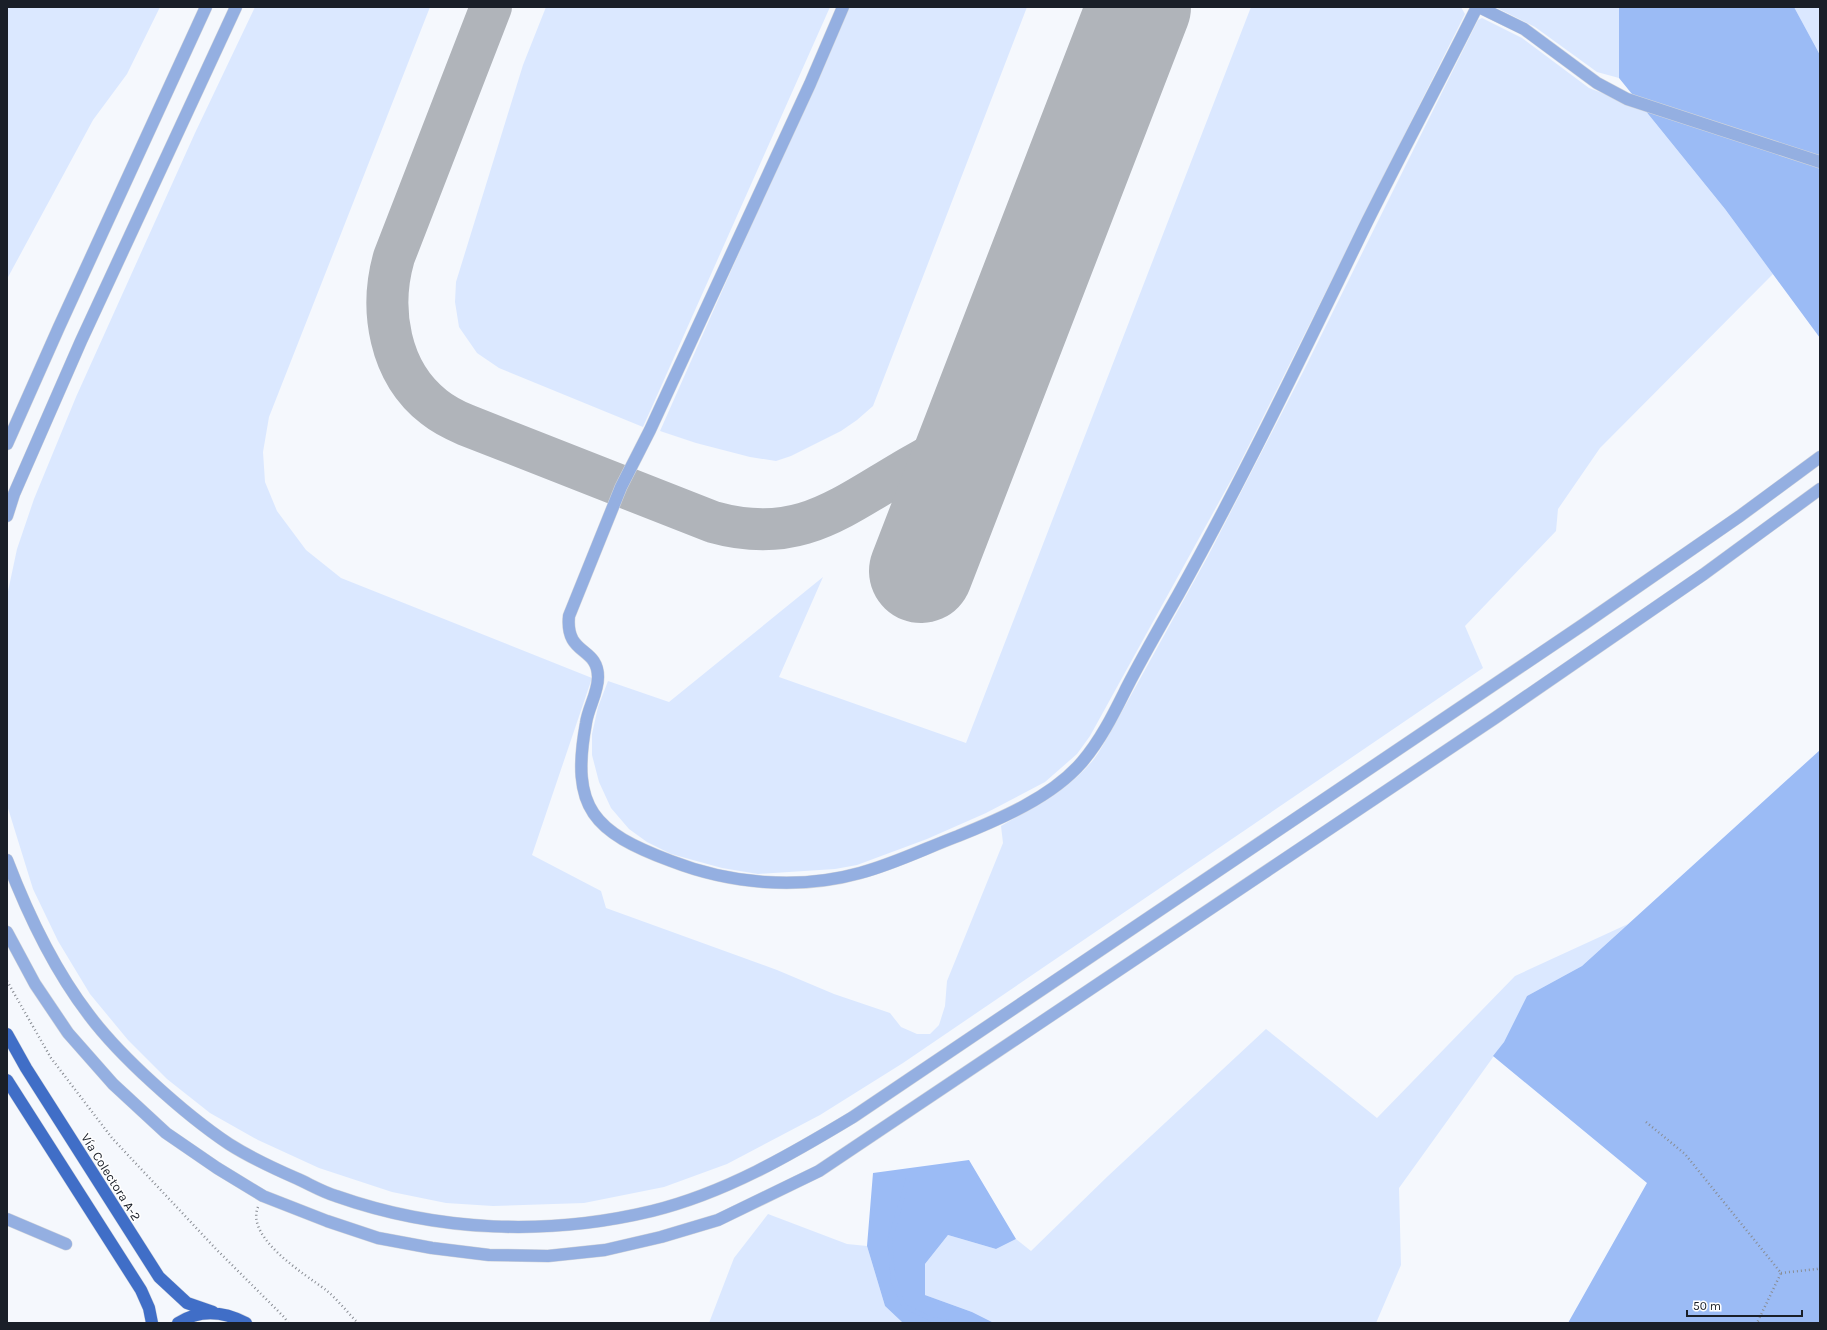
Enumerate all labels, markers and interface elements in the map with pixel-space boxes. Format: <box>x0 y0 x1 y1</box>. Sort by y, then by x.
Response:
street label: Vía Colectora A-2 <box>78 1131 144 1223</box>
scale bar <box>1687 1292 1802 1318</box>
text: 50 m <box>1693 1299 1721 1313</box>

